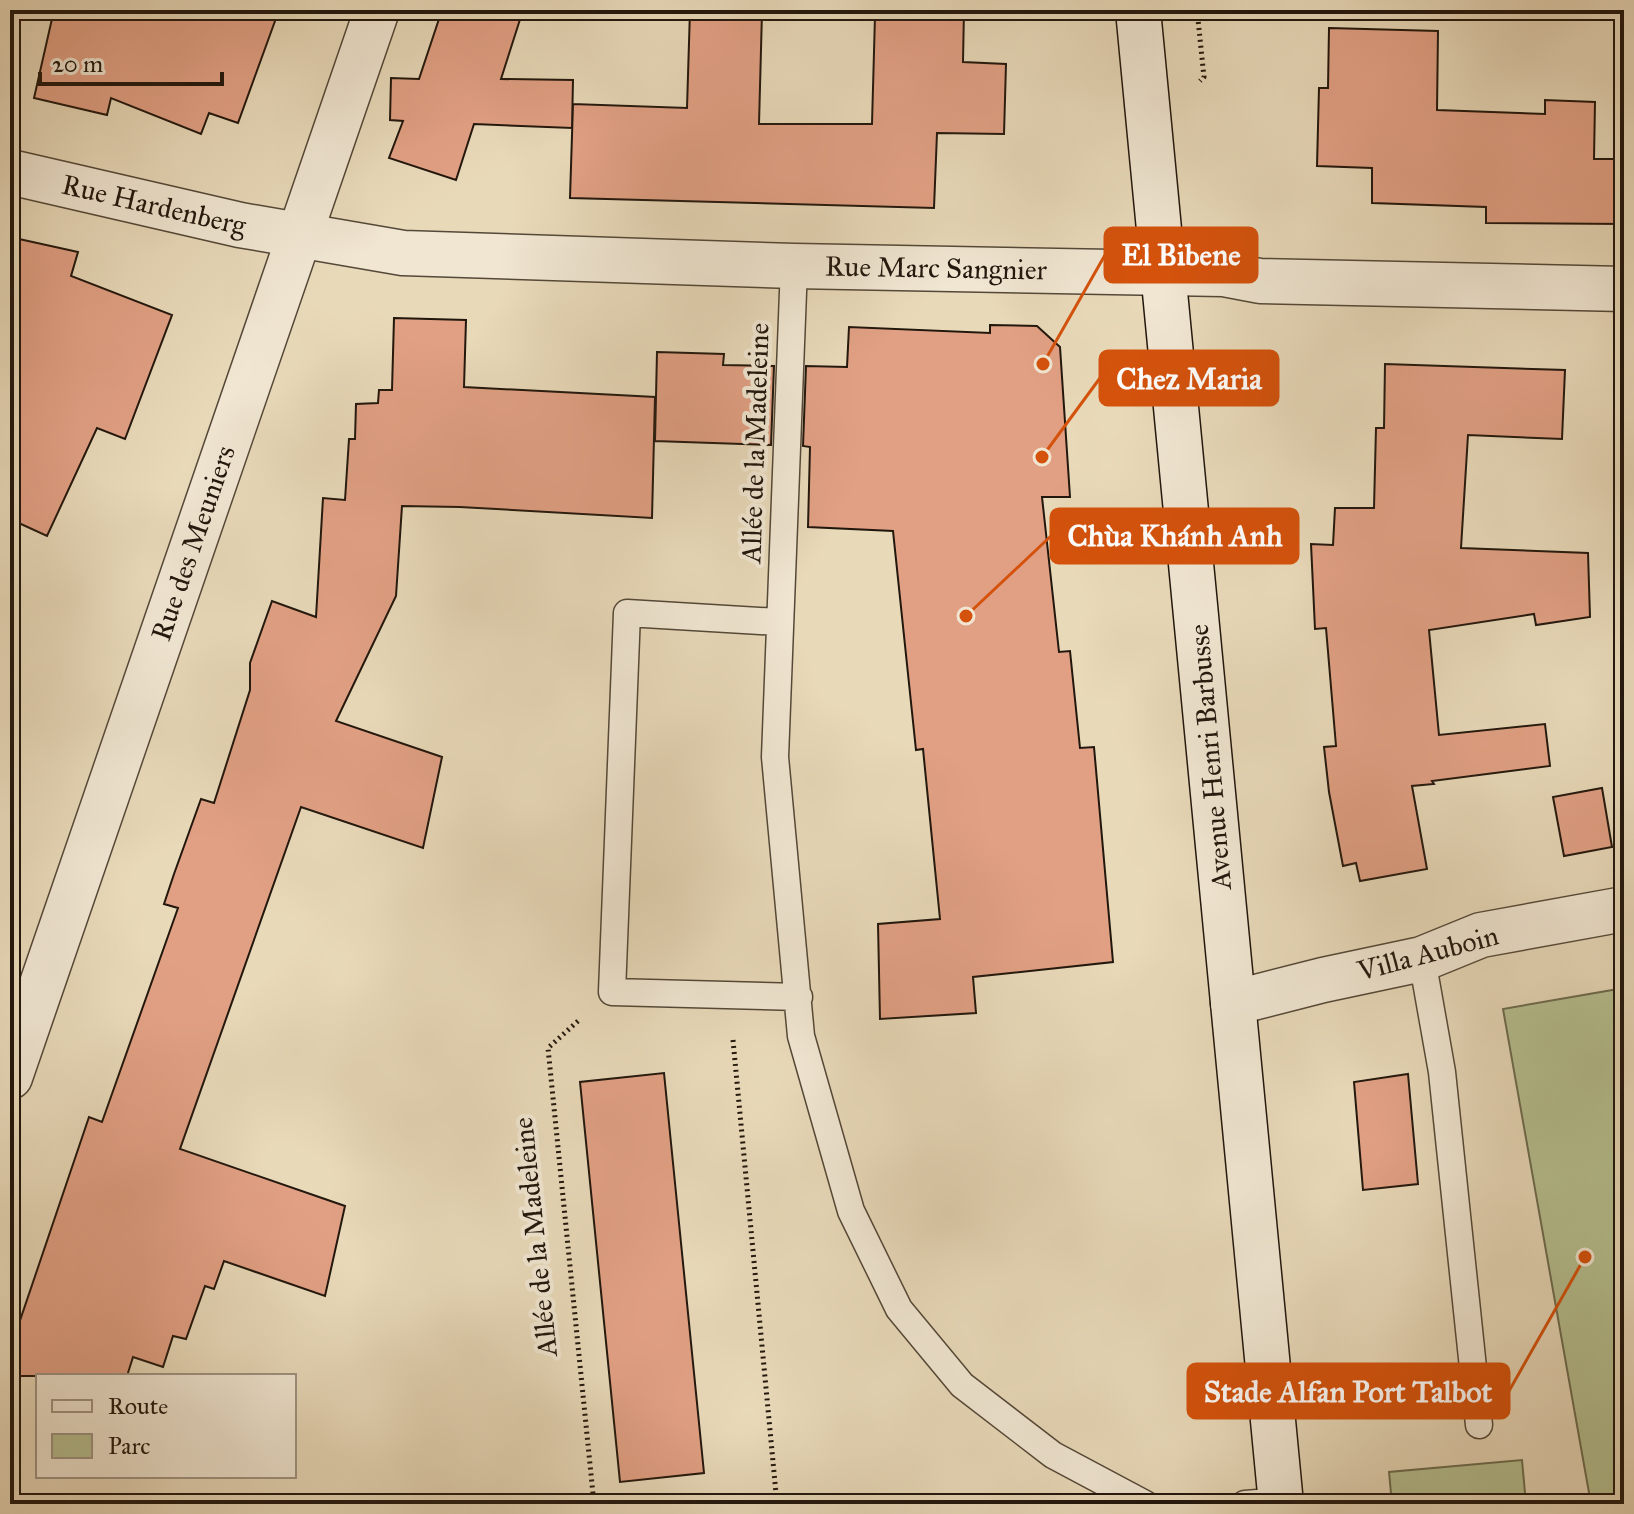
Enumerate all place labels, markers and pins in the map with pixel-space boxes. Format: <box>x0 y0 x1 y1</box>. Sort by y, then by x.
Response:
callout: El Bibene <box>1105 228 1257 282</box>
callout: Chez Maria <box>1100 351 1278 405</box>
callout: Chùa Khánh Anh <box>1051 509 1298 563</box>
callout: Stade Alfan Port Talbot <box>1188 1364 1509 1418</box>

